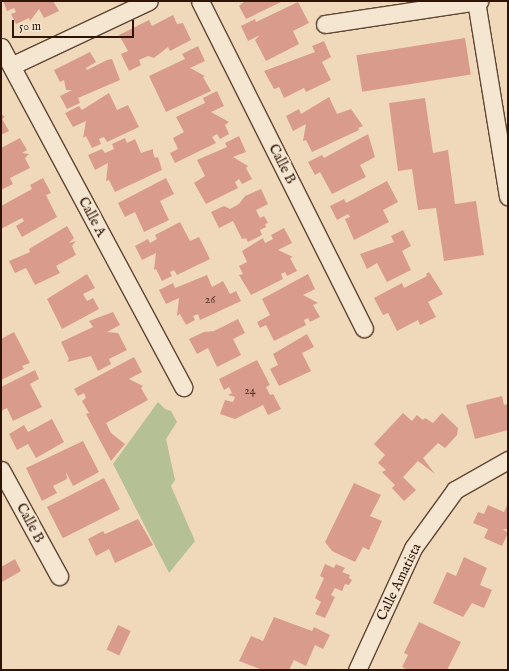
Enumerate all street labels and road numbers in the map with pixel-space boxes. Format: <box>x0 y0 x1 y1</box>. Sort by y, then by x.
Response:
street label: Calle B <box>265 141 299 187</box>
street label: Calle A <box>75 194 109 240</box>
street label: Calle B <box>13 500 47 546</box>
street label: Calle Amatista <box>373 541 425 623</box>

